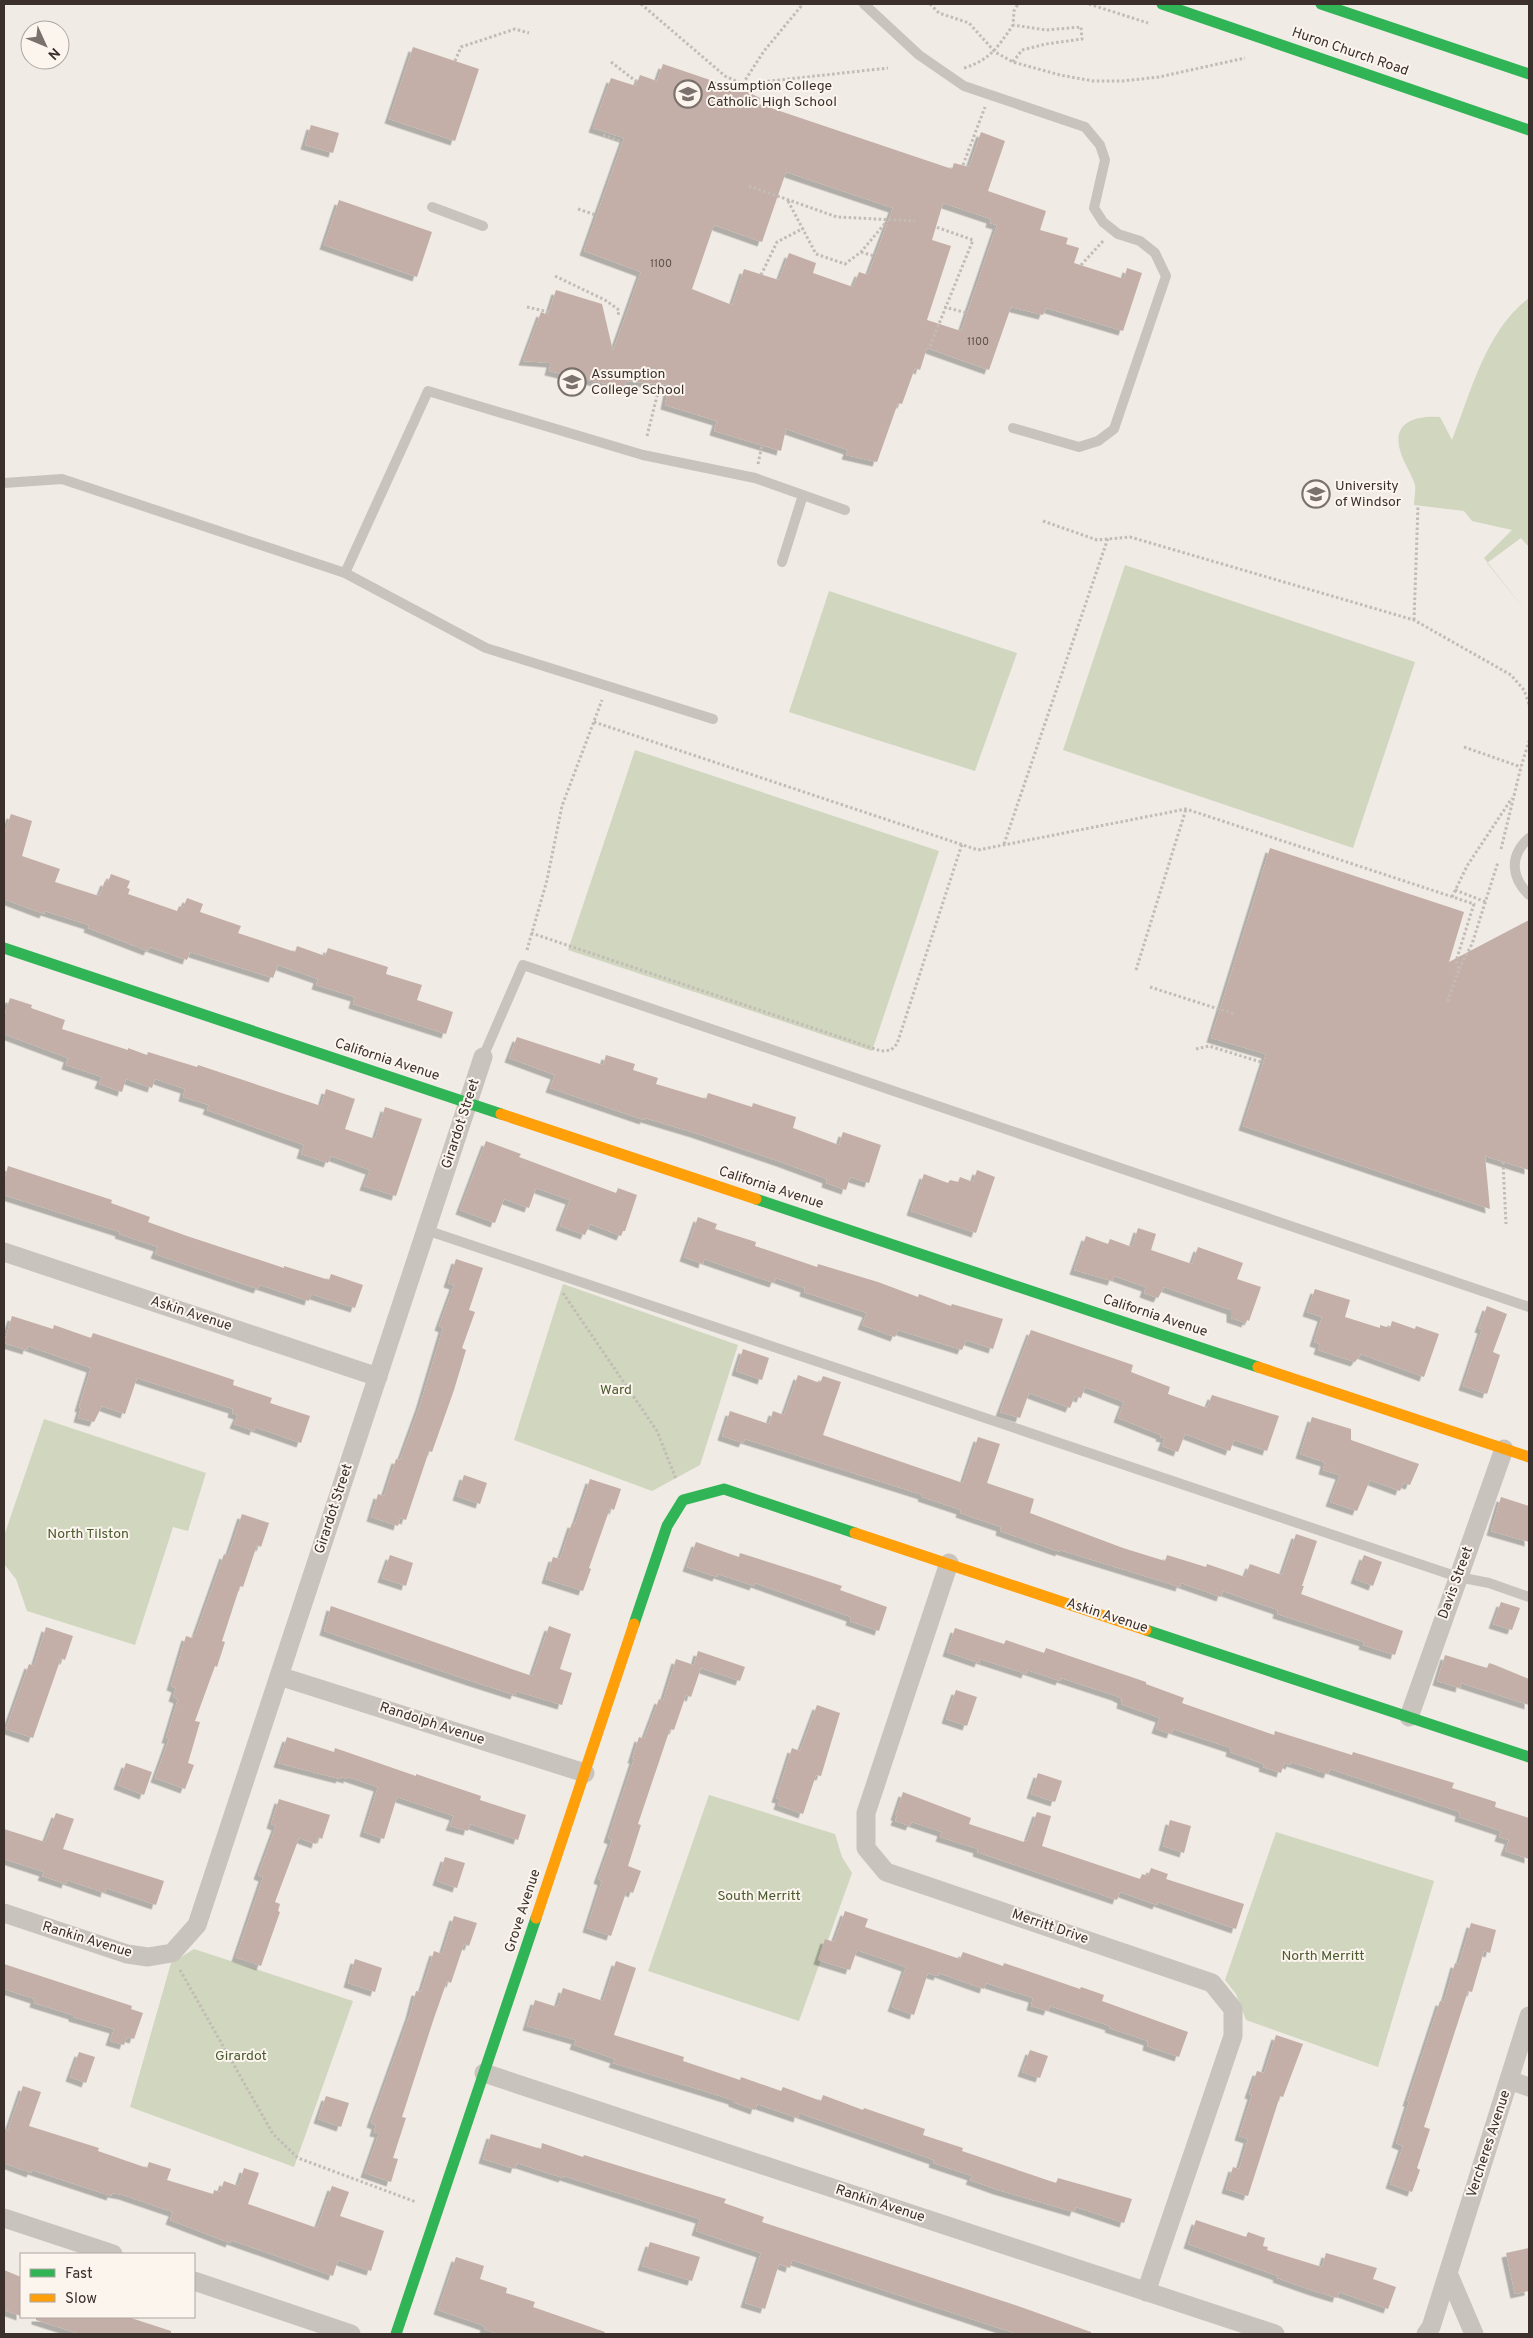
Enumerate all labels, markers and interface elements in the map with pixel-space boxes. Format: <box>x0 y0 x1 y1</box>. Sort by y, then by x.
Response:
north arrow <box>20 20 70 70</box>
street label: Huron Church Road <box>1289 24 1411 80</box>
text: N <box>44 43 63 63</box>
place label: Assumption College Catholic High School <box>707 78 837 111</box>
school or university icon: Assumption College Catholic High School <box>673 79 703 109</box>
house number: 1100 <box>650 257 672 271</box>
house number: 1100 <box>967 335 989 349</box>
place label: Assumption College School <box>591 366 684 399</box>
school or university icon: Assumption College School <box>557 367 587 397</box>
place label: University of Windsor <box>1335 478 1402 511</box>
school or university icon: University of Windsor <box>1301 479 1331 509</box>
street label: California Avenue <box>332 1035 442 1085</box>
street label: Girardot Street <box>438 1077 484 1171</box>
street label: California Avenue <box>716 1163 826 1213</box>
street label: California Avenue <box>1100 1291 1210 1341</box>
street label: Askin Avenue <box>148 1293 234 1335</box>
park label: Ward <box>600 1382 632 1399</box>
street label: Girardot Street <box>311 1462 357 1556</box>
park label: North Tilston <box>47 1526 129 1543</box>
street label: Davis Street <box>1435 1544 1477 1622</box>
street label: Askin Avenue <box>1064 1595 1150 1637</box>
street label: Randolph Avenue <box>377 1699 487 1749</box>
street label: Grove Avenue <box>502 1867 544 1955</box>
park label: South Merritt <box>717 1888 801 1905</box>
street label: Merritt Drive <box>1009 1906 1091 1948</box>
street label: Rankin Avenue <box>40 1918 134 1962</box>
park label: North Merritt <box>1281 1948 1365 1965</box>
park label: Girardot <box>215 2048 267 2065</box>
street label: Vercheres Avenue <box>1464 2088 1514 2200</box>
street label: Rankin Avenue <box>833 2182 927 2226</box>
legend <box>20 2253 195 2318</box>
text: Fast <box>65 2265 93 2284</box>
text: Slow <box>65 2290 97 2309</box>

